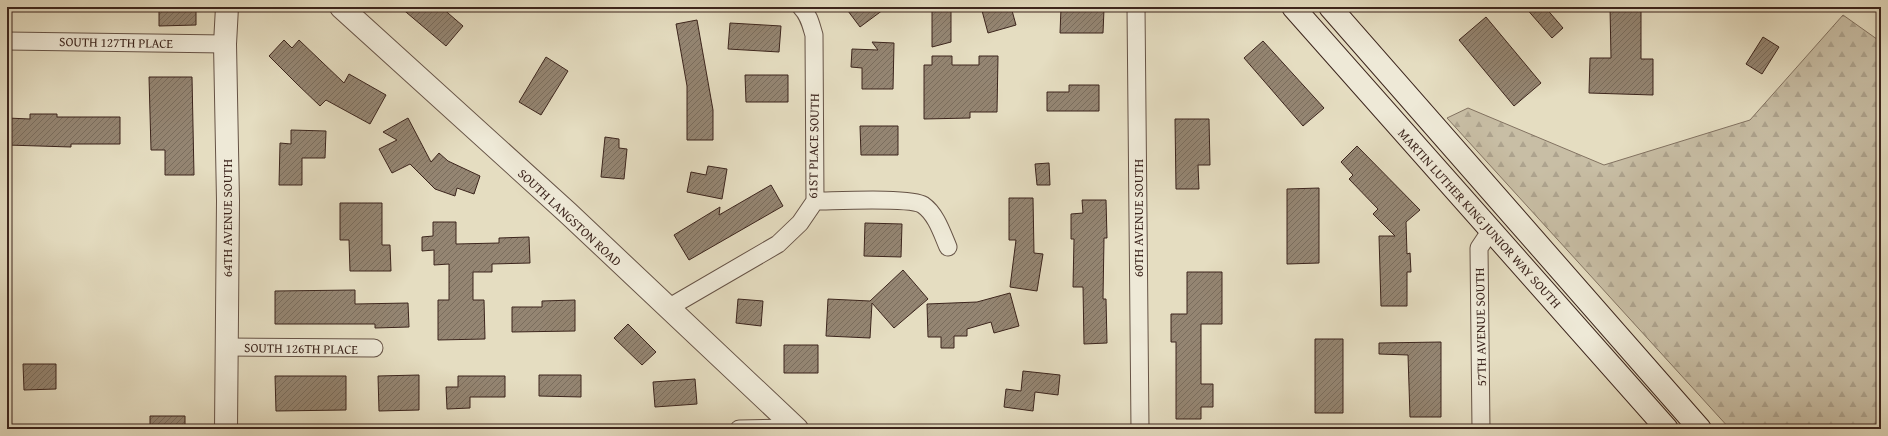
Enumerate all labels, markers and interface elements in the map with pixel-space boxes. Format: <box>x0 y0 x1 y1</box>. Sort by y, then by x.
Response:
street label: SOUTH 127TH PLACE <box>59 32 173 53</box>
street label: 61ST PLACE SOUTH <box>803 93 824 199</box>
street label: MARTIN LUTHER KING JUNIOR WAY SOUTH <box>1393 124 1566 313</box>
street label: 64TH AVENUE SOUTH <box>218 158 237 277</box>
street label: 60TH AVENUE SOUTH <box>1129 158 1148 277</box>
street label: SOUTH LANGSTON ROAD <box>514 164 626 271</box>
street label: 57TH AVENUE SOUTH <box>1470 267 1491 386</box>
street label: SOUTH 126TH PLACE <box>244 338 358 359</box>

